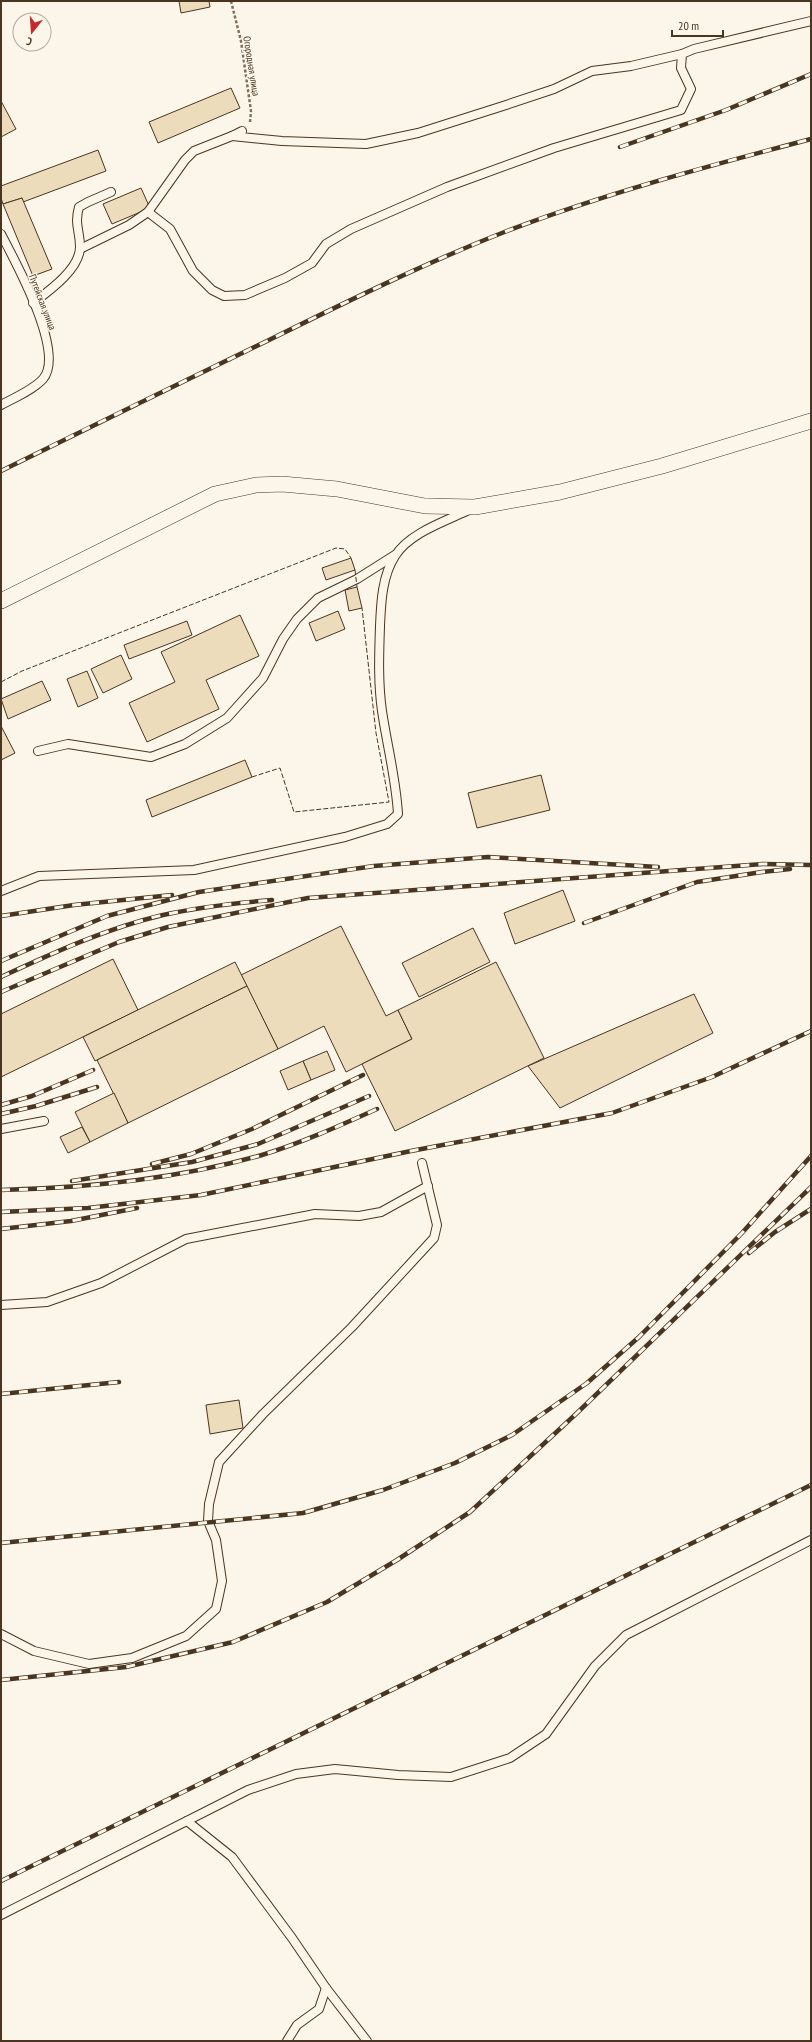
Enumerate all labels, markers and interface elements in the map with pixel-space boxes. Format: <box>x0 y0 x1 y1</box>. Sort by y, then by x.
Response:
north arrow <box>12 12 52 52</box>
scale bar <box>672 12 723 38</box>
text: 20 m <box>678 18 699 33</box>
text: С <box>25 34 34 49</box>
street label: Огородная улица <box>240 35 263 97</box>
street label: Путейская улица <box>26 273 59 332</box>

